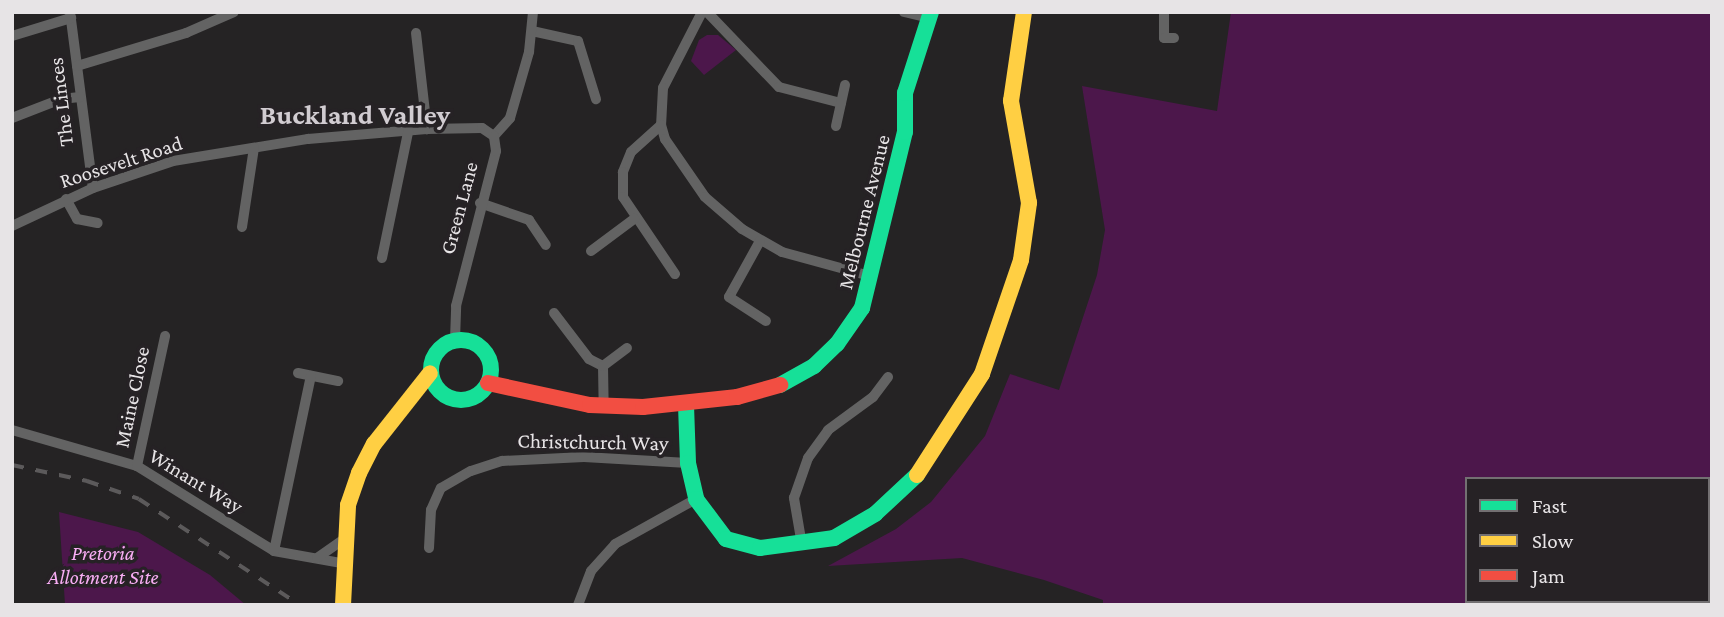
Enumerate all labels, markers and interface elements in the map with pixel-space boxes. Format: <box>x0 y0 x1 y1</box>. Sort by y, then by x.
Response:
street label: The Linces <box>43 56 79 148</box>
district label: Buckland Valley <box>260 98 450 132</box>
street label: Roosevelt Road <box>57 130 185 194</box>
street label: Melbourne Avenue <box>833 132 895 292</box>
street label: Green Lane <box>435 159 483 257</box>
street label: Maine Close <box>109 344 155 450</box>
street label: Christchurch Way <box>517 428 669 456</box>
street label: Winant Way <box>144 443 248 519</box>
legend <box>1465 477 1710 603</box>
text: Fast <box>1532 494 1567 518</box>
text: Slow <box>1532 529 1573 553</box>
park label: Pretoria Allotment Site <box>47 540 159 590</box>
text: Jam <box>1532 564 1565 588</box>

